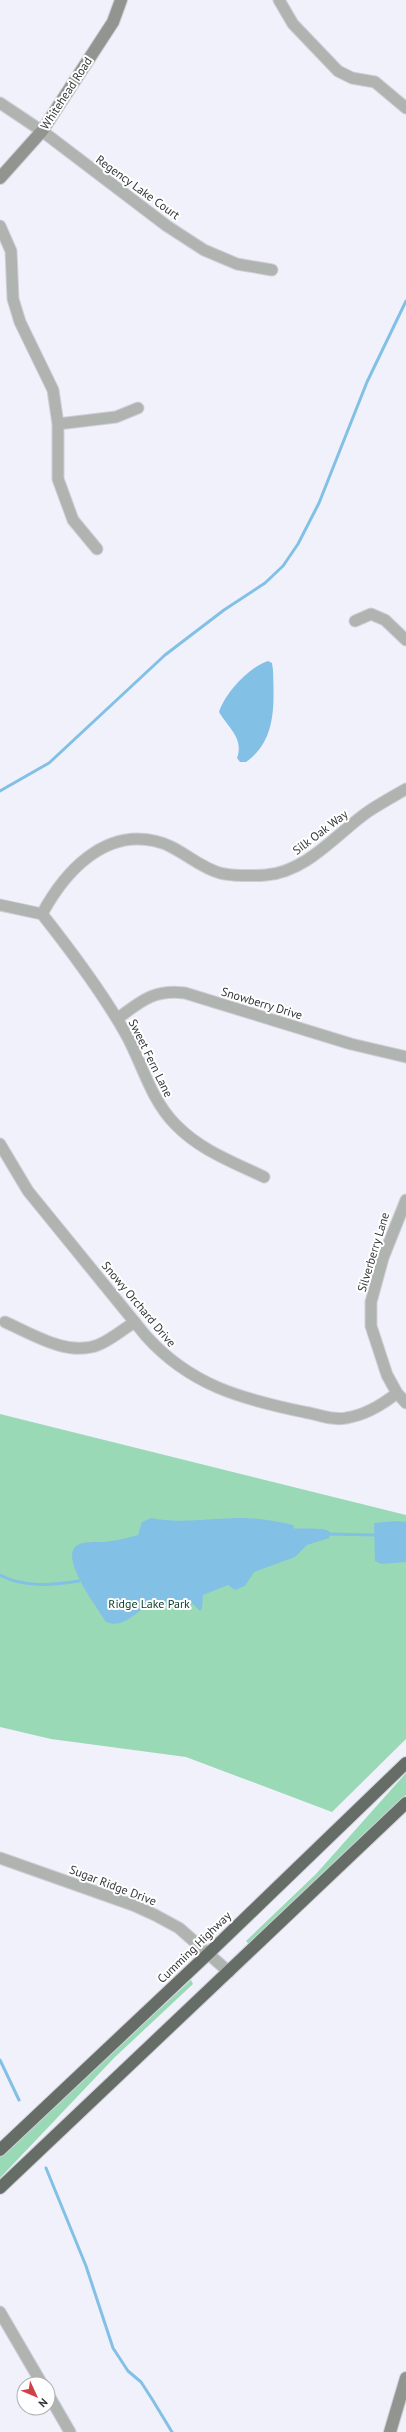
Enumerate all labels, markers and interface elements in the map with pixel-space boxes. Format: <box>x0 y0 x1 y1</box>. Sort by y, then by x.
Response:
street label: Whitehead Road <box>37 54 95 132</box>
street label: Regency Lake Court <box>93 152 183 222</box>
street label: Silk Oak Way <box>289 806 351 858</box>
street label: Snowberry Drive <box>220 984 304 1022</box>
street label: Sweet Fern Lane <box>126 1016 176 1100</box>
street label: Silverberry Lane <box>354 1210 392 1294</box>
street label: Snowy Orchard Drive <box>99 1258 179 1350</box>
park label: Ridge Lake Park <box>108 1596 190 1611</box>
street label: Sugar Ridge Drive <box>67 1862 159 1908</box>
street label: Cumming Highway <box>154 1908 234 1986</box>
north arrow <box>16 2376 56 2416</box>
text: N <box>36 2395 51 2410</box>

